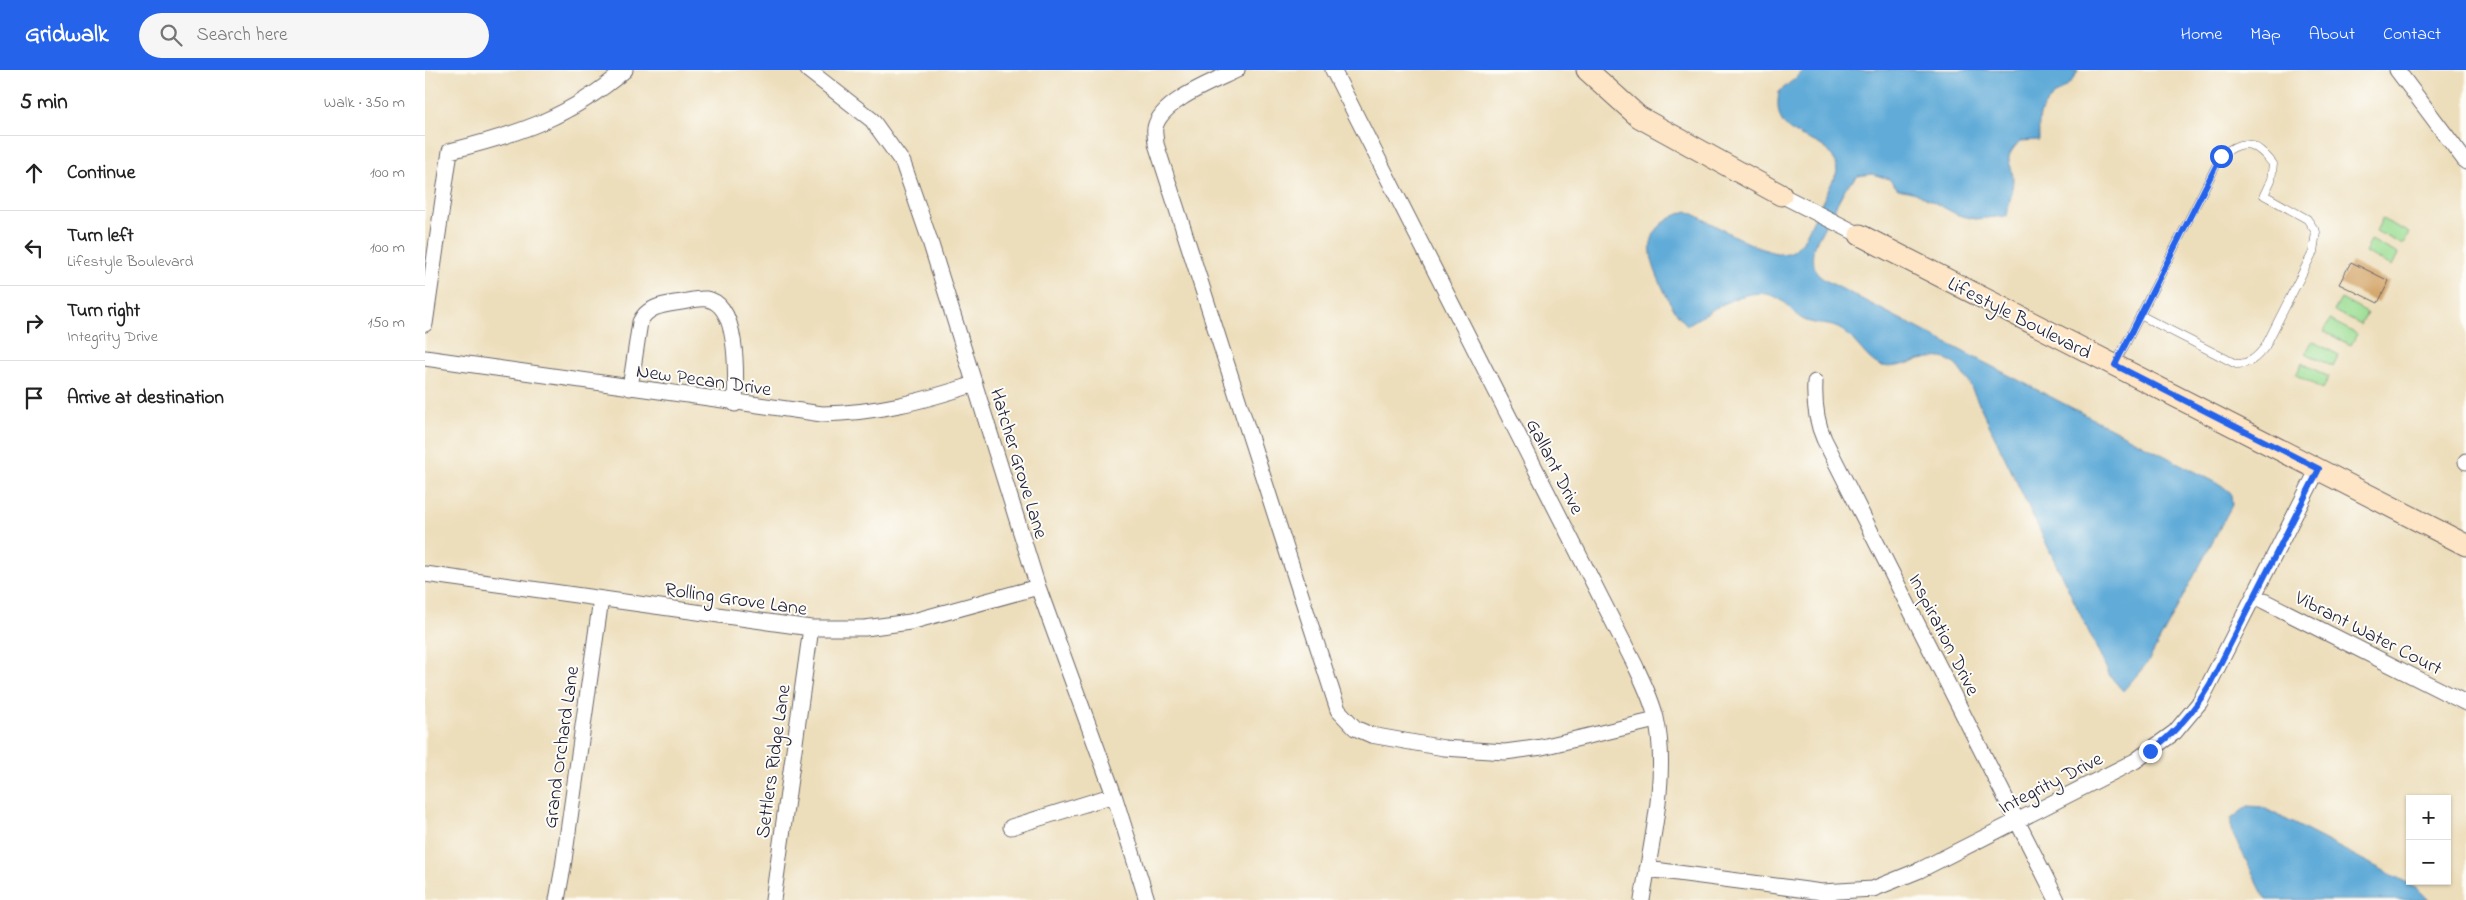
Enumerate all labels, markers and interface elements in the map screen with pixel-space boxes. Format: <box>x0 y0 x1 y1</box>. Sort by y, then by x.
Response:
search box <box>139 13 489 58</box>
text: Gridwalk <box>25 18 109 53</box>
icon: search <box>157 21 185 49</box>
text: Search here <box>197 22 288 49</box>
text: Home <box>2181 22 2222 48</box>
text: Map <box>2250 22 2281 48</box>
text: About <box>2309 22 2355 48</box>
text: Contact <box>2383 22 2441 48</box>
text: 5 min <box>20 88 68 118</box>
text: Walk · 350 m <box>324 91 405 115</box>
route start <box>2210 145 2233 168</box>
icon: ahead <box>20 159 48 187</box>
text: Continue <box>67 160 135 187</box>
text: 100 m <box>370 161 405 185</box>
text: Turn left <box>67 223 134 250</box>
icon: left <box>20 234 48 262</box>
text: 100 m <box>370 236 405 260</box>
text: Lifestyle Boulevard <box>67 250 193 274</box>
street label: Lifestyle Boulevard <box>1942 270 2096 368</box>
text: Turn right <box>67 298 140 325</box>
icon: right <box>20 309 48 337</box>
text: 150 m <box>367 311 405 335</box>
text: Integrity Drive <box>67 325 158 349</box>
street label: New Pecan Drive <box>634 358 773 405</box>
icon: arrive <box>20 384 48 412</box>
text: Arrive at destination <box>67 385 224 412</box>
street label: Hatcher Grove Lane <box>981 385 1054 543</box>
street label: Gallant Drive <box>1517 414 1590 520</box>
street label: Inspiration Drive <box>1900 569 1986 701</box>
street label: Rolling Grove Lane <box>662 576 809 626</box>
street label: Vibrant Water Court <box>2288 584 2447 684</box>
street label: Grand Orchard Lane <box>537 664 588 830</box>
street label: Settlers Ridge Lane <box>749 683 801 840</box>
route end <box>2139 740 2162 763</box>
street label: Integrity Drive <box>1994 745 2109 824</box>
map controls <box>2406 795 2451 885</box>
button: + <box>2406 795 2451 840</box>
button: − <box>2406 840 2451 885</box>

